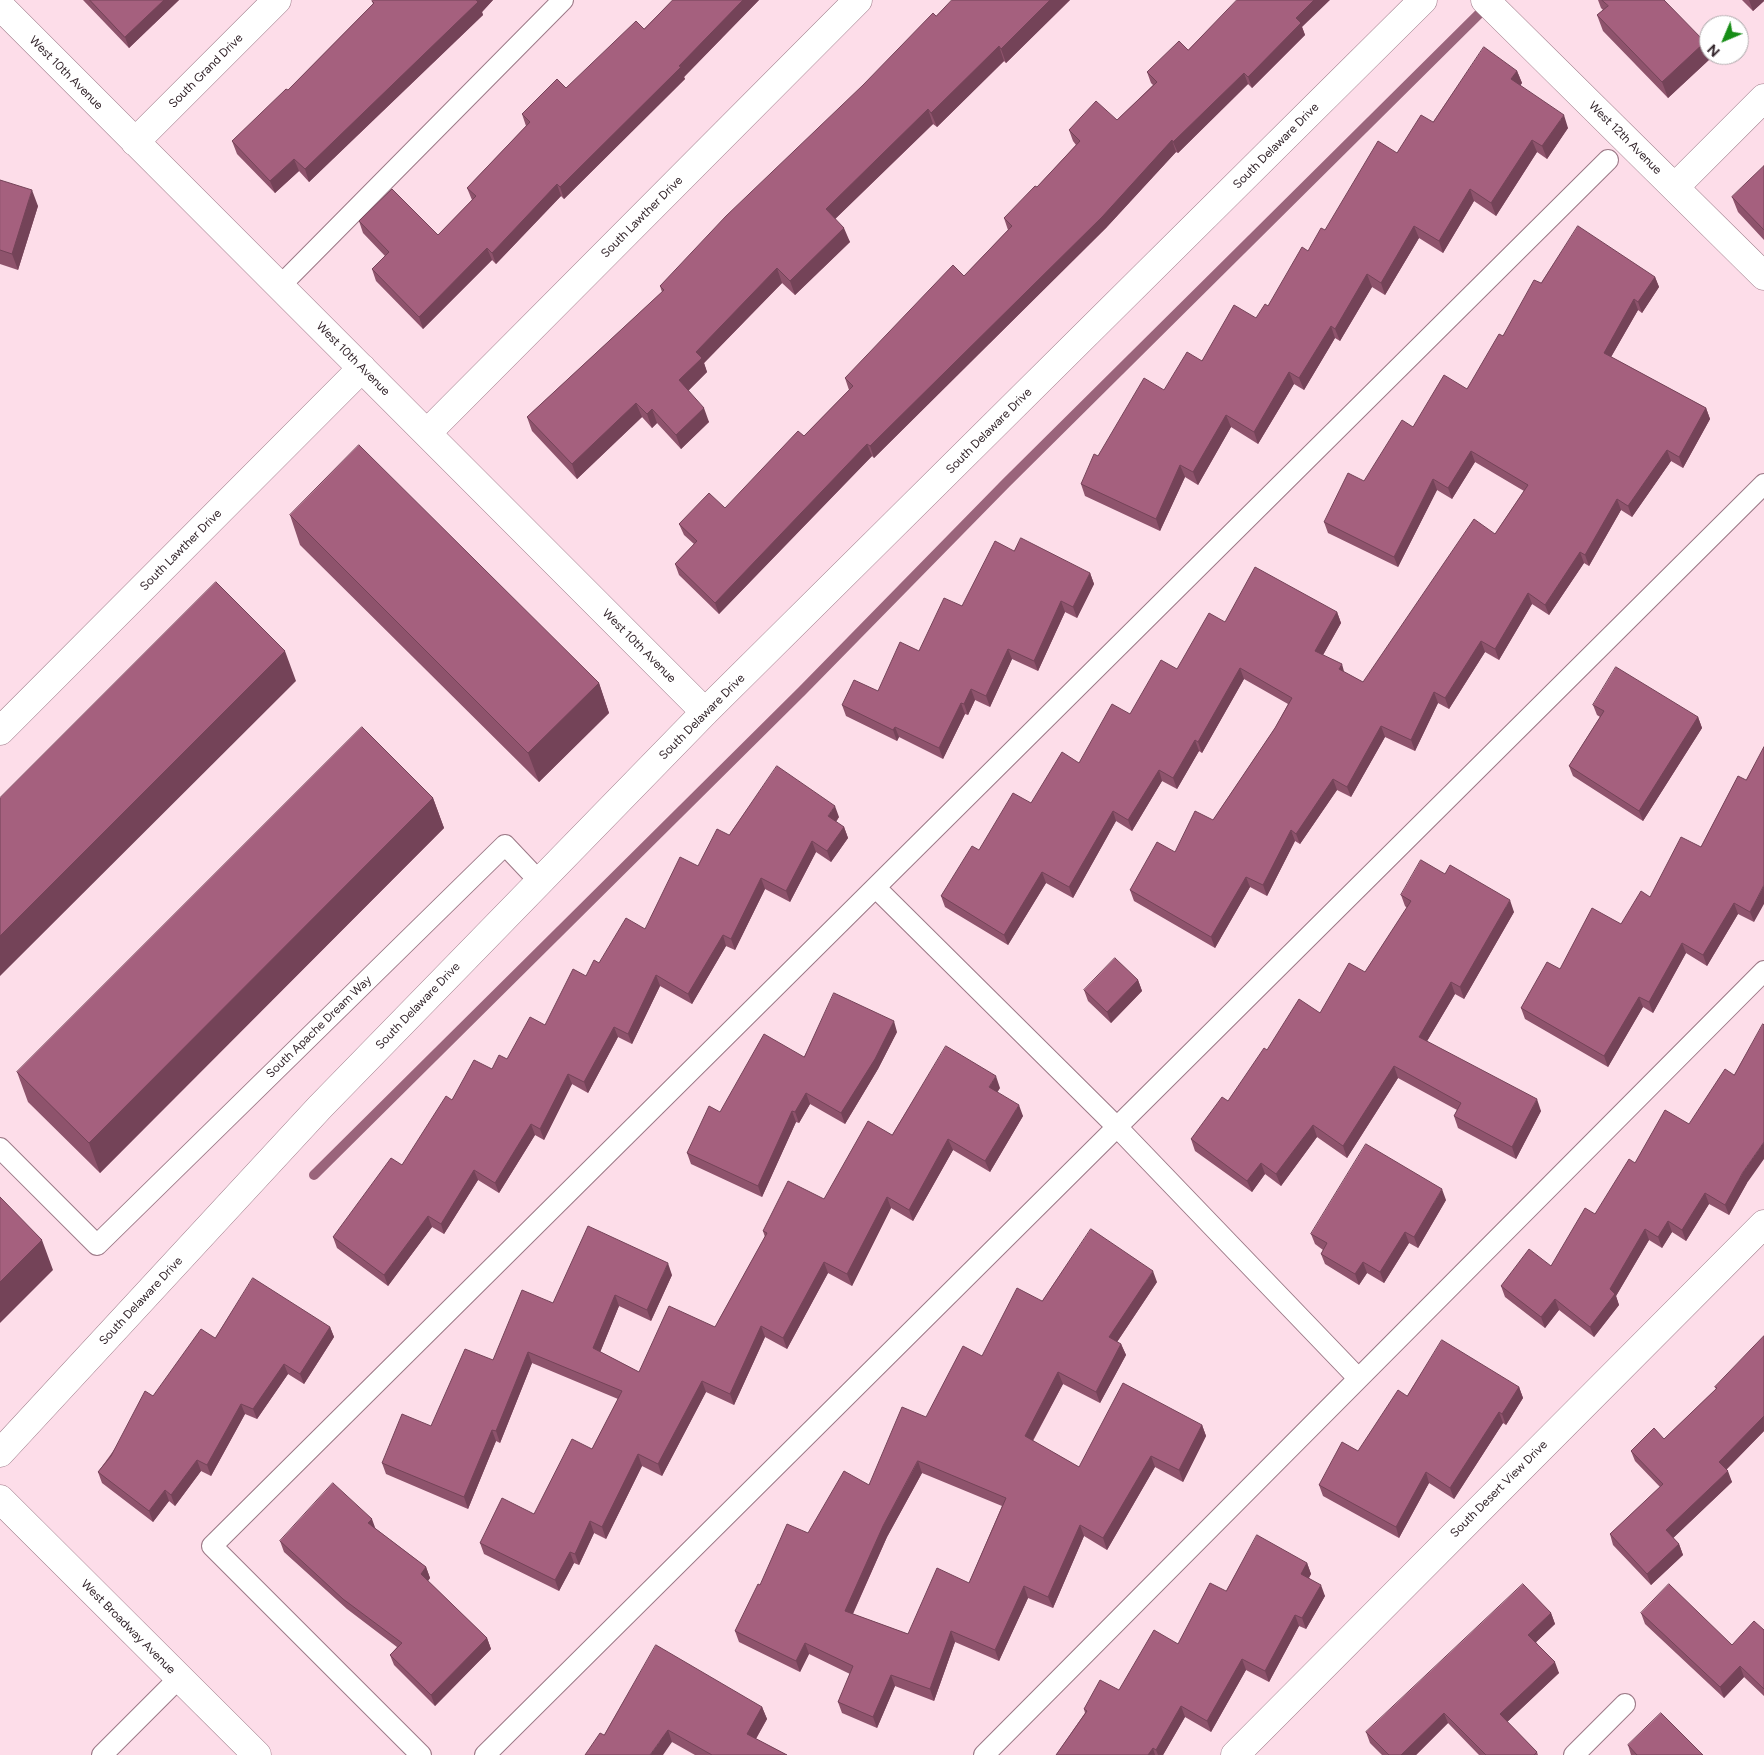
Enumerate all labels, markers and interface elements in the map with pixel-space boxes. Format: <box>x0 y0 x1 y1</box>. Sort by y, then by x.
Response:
north arrow <box>1699 15 1749 65</box>
street label: South Grand Drive <box>166 31 246 111</box>
street label: West 10th Avenue <box>26 33 106 113</box>
text: N <box>1704 40 1724 60</box>
street label: West 12th Avenue <box>1586 99 1664 177</box>
street label: South Delaware Drive <box>1230 100 1322 192</box>
street label: South Lawther Drive <box>598 173 686 261</box>
street label: West 10th Avenue <box>313 319 393 399</box>
street label: South Delaware Drive <box>943 385 1035 477</box>
street label: South Lawther Drive <box>137 506 225 594</box>
street label: West 10th Avenue <box>599 606 679 686</box>
street label: South Delaware Drive <box>656 671 748 763</box>
street label: South Delaware Drive <box>373 959 463 1053</box>
street label: South Apache Dream Way <box>263 973 375 1081</box>
street label: South Delaware Drive <box>96 1254 186 1348</box>
street label: South Desert View Drive <box>1447 1437 1551 1541</box>
street label: West Broadway Avenue <box>78 1577 178 1677</box>

